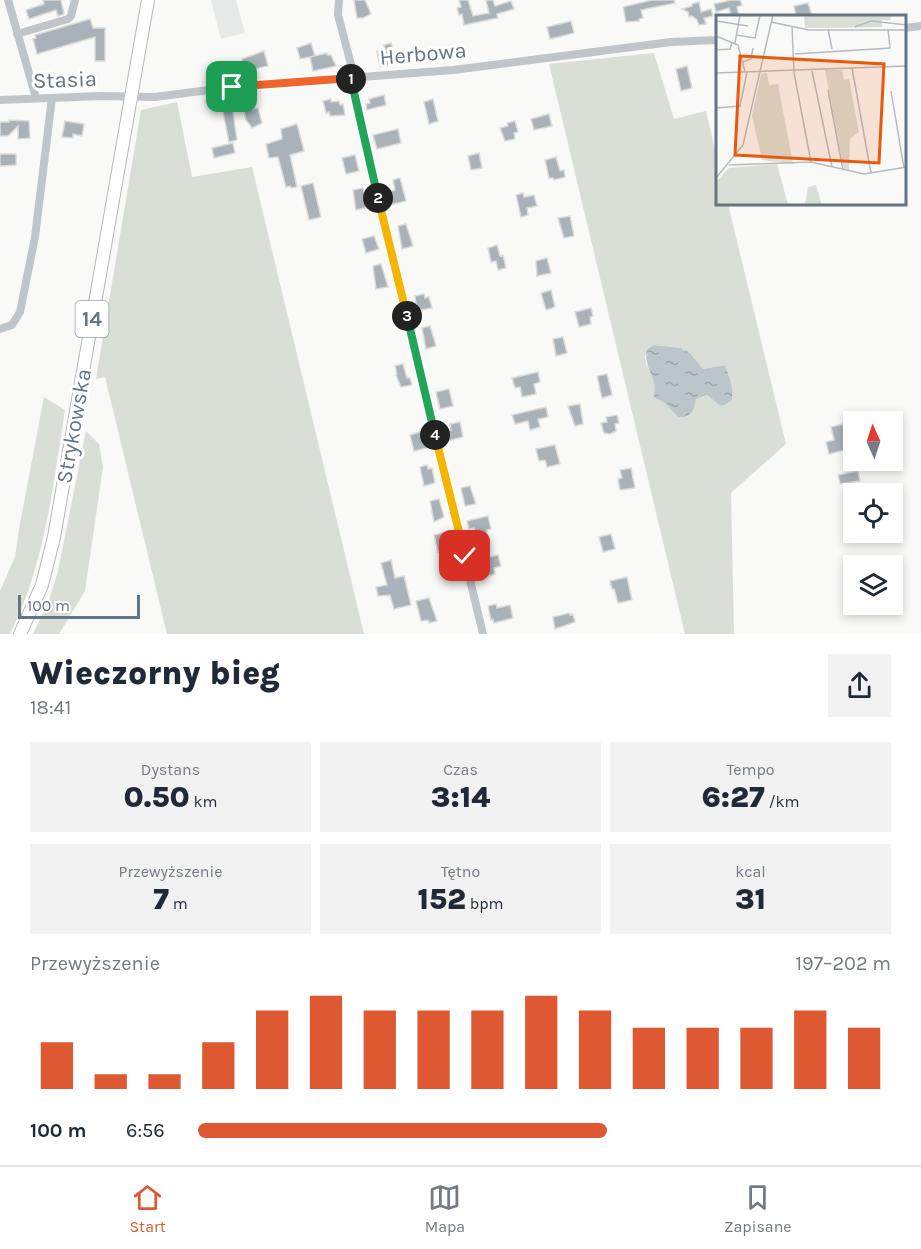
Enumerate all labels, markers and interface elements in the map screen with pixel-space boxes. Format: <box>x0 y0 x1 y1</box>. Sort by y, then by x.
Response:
inset map <box>716 15 906 206</box>
street label: Herbowa <box>378 37 468 71</box>
pin <box>206 61 257 112</box>
pin: 1 <box>336 64 366 94</box>
street label: Stasia <box>33 66 97 94</box>
text: 1 <box>348 69 354 88</box>
icon: arrive <box>215 70 248 103</box>
pin: 2 <box>363 183 393 213</box>
text: 2 <box>373 188 383 207</box>
road number: 14 <box>76 301 109 337</box>
pin: 3 <box>392 301 422 331</box>
text: 3 <box>402 306 412 325</box>
street label: Strykowska <box>51 367 97 485</box>
north arrow <box>843 411 903 471</box>
map controls <box>843 411 903 615</box>
pin: 4 <box>420 420 450 450</box>
text: 4 <box>430 425 440 444</box>
button: locate <box>843 483 903 543</box>
pin <box>439 530 490 581</box>
icon: check <box>448 539 481 572</box>
button: layers <box>843 555 903 615</box>
scale bar <box>18 592 140 620</box>
text: 100 m <box>27 596 70 615</box>
text: Wieczorny bieg <box>30 654 280 692</box>
button: share <box>828 654 891 717</box>
text: 18:41 <box>30 696 71 719</box>
text: Dystans <box>141 760 200 779</box>
text: Czas <box>443 760 478 779</box>
text: Tempo <box>726 760 775 779</box>
text: 0.50 <box>124 779 190 815</box>
text: 3:14 <box>431 779 490 815</box>
text: 6:27 <box>701 779 765 815</box>
text: km <box>190 792 217 811</box>
text: /km <box>765 792 800 811</box>
text: Przewyższenie <box>119 862 222 881</box>
text: Tętno <box>441 862 480 881</box>
text: kcal <box>735 862 766 881</box>
text: 7 <box>153 881 169 917</box>
text: 152 <box>417 881 466 917</box>
text: 31 <box>735 881 766 917</box>
text: m <box>169 894 188 913</box>
text: bpm <box>466 894 504 913</box>
text: Przewyższenie <box>30 952 160 975</box>
text: 197–202 m <box>795 952 891 975</box>
text: 100 m <box>30 1119 86 1142</box>
text: 6:56 <box>126 1119 165 1142</box>
tab: Start <box>129 1181 166 1236</box>
tab: Mapa <box>425 1181 465 1236</box>
tab: Zapisane <box>724 1181 792 1236</box>

